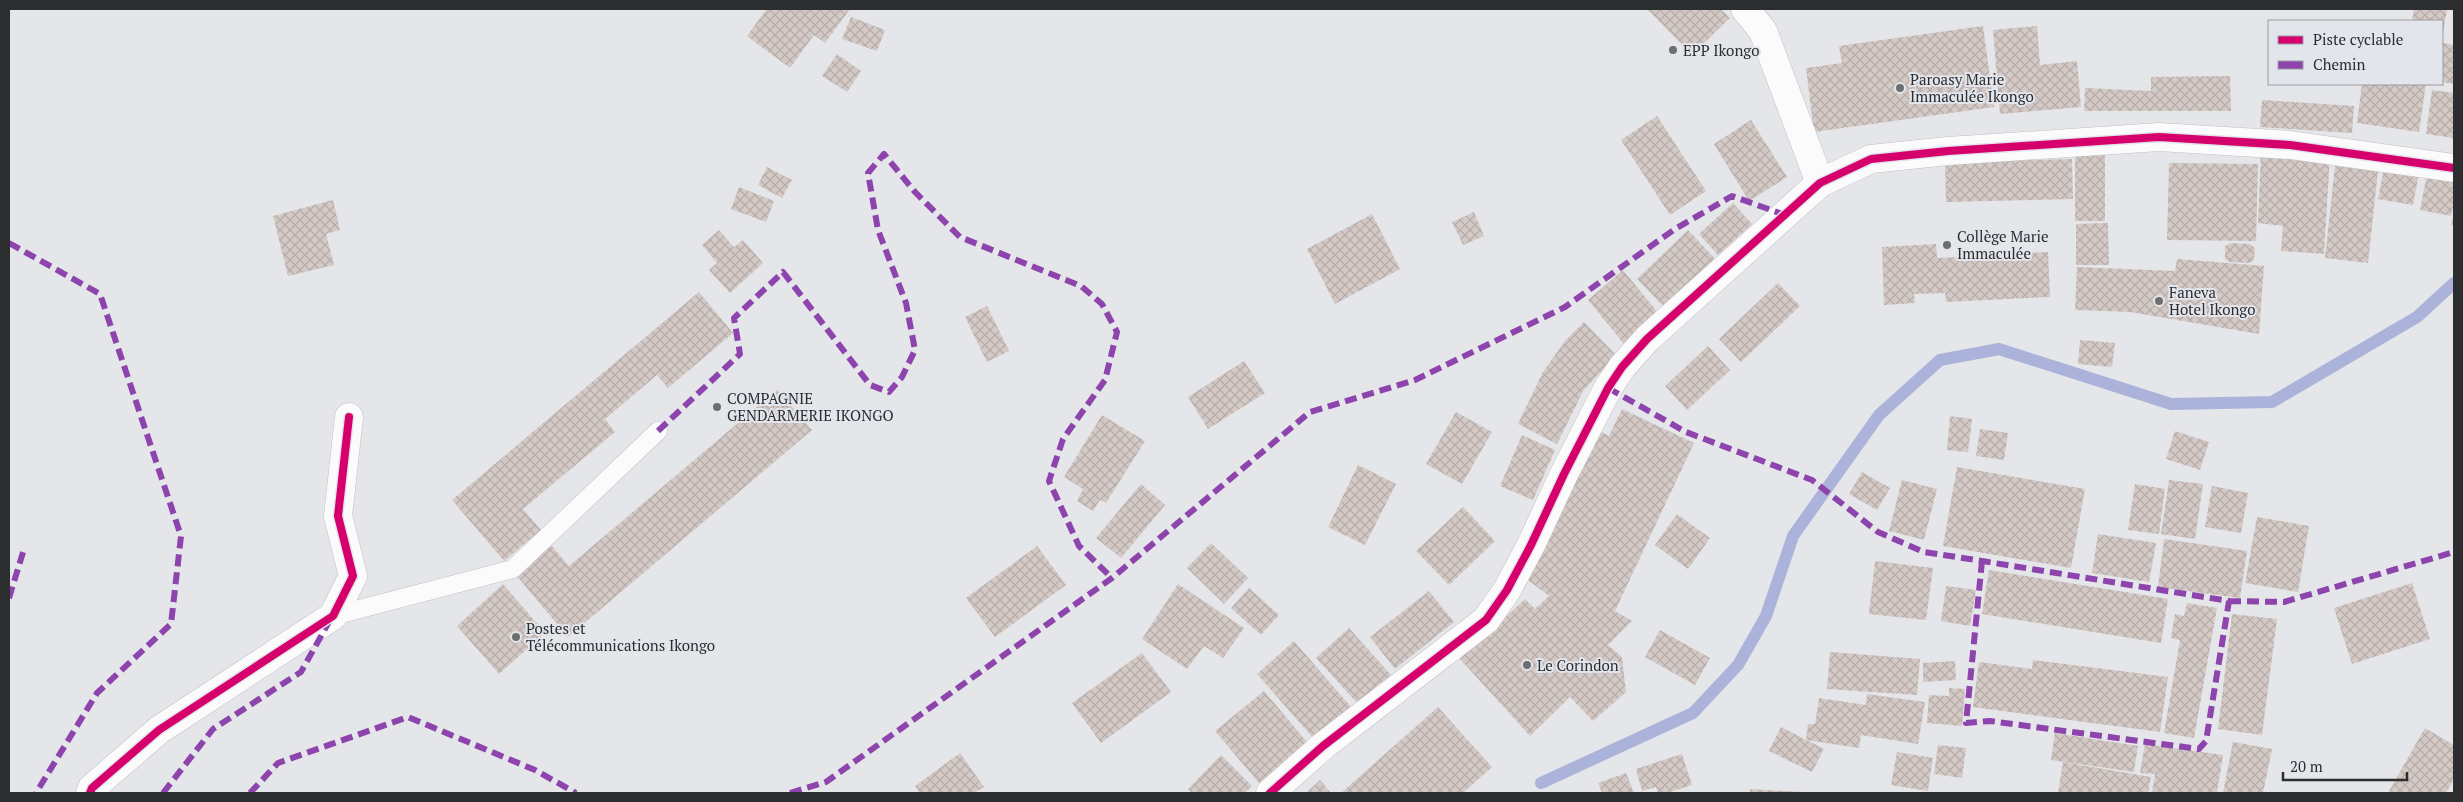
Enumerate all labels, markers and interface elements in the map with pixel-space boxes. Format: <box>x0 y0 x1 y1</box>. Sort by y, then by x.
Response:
legend <box>2268 20 2443 85</box>
text: Piste cyclable <box>2313 29 2403 49</box>
place label: EPP Ikongo <box>1683 40 1760 60</box>
marker: EPP Ikongo <box>1667 44 1679 56</box>
text: Chemin <box>2313 54 2365 74</box>
place label: Paroasy Marie Immaculée Ikongo <box>1910 69 2034 106</box>
marker: Paroasy Marie Immaculée Ikongo <box>1894 82 1906 94</box>
place label: Collège Marie Immaculée <box>1957 226 2049 263</box>
marker: Collège Marie Immaculée <box>1941 239 1953 251</box>
place label: Faneva Hotel Ikongo <box>2169 282 2256 319</box>
marker: Faneva Hotel Ikongo <box>2153 295 2165 307</box>
place label: COMPAGNIE GENDARMERIE IKONGO <box>727 388 894 425</box>
marker: COMPAGNIE GENDARMERIE IKONGO <box>711 401 723 413</box>
place label: Postes et Télécommunications Ikongo <box>526 618 715 655</box>
marker: Postes et Télécommunications Ikongo <box>510 631 522 643</box>
place label: Le Corindon <box>1537 655 1619 675</box>
marker: Le Corindon <box>1521 659 1533 671</box>
scale bar <box>2283 750 2407 782</box>
text: 20 m <box>2290 756 2323 776</box>

